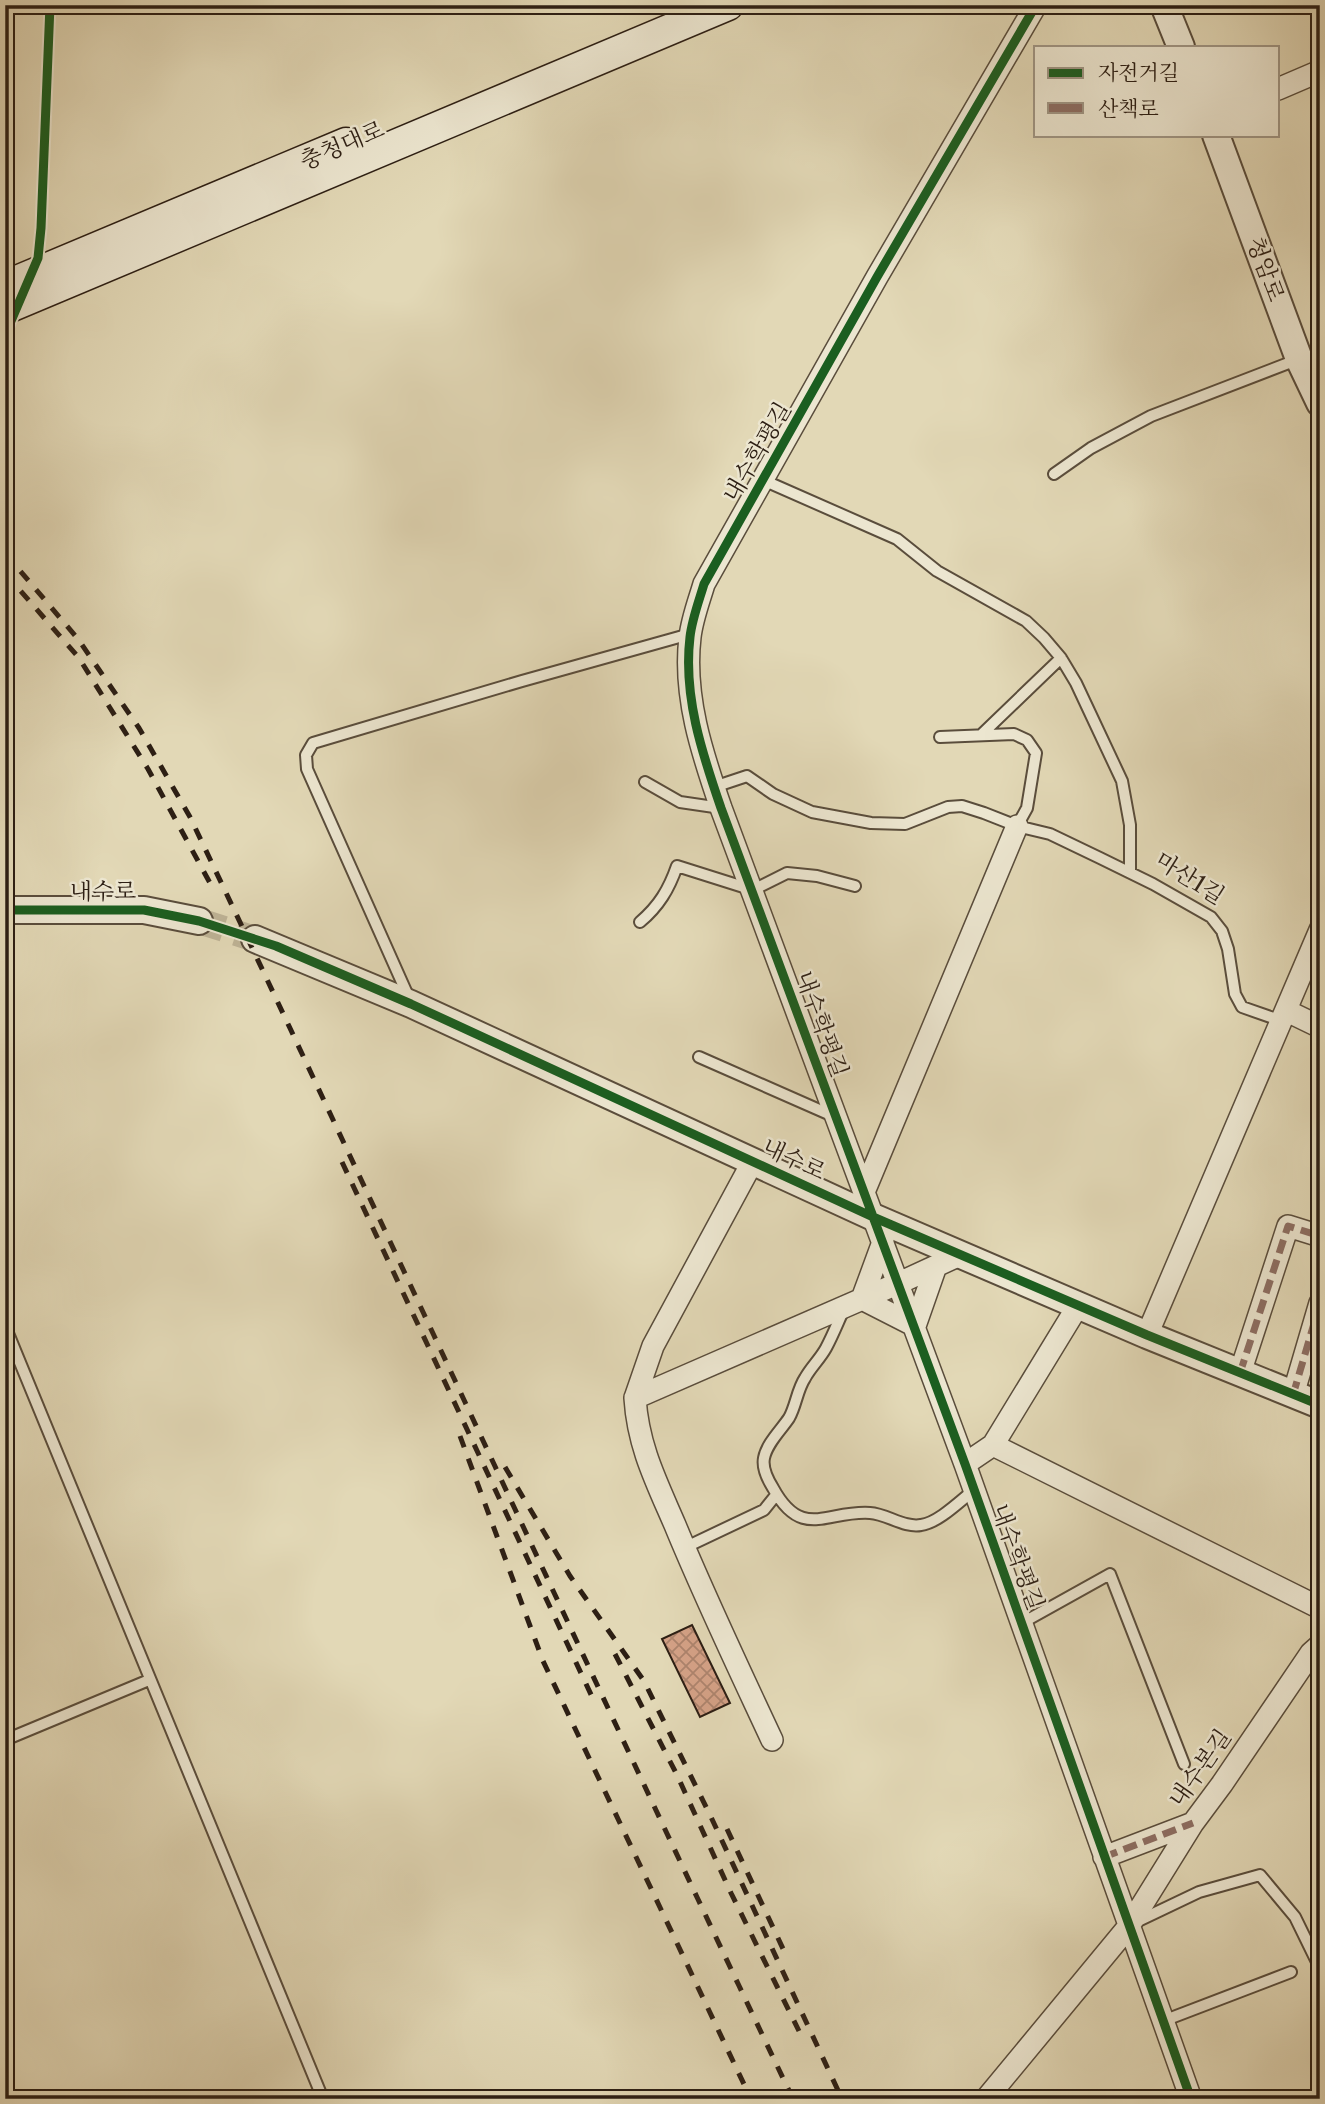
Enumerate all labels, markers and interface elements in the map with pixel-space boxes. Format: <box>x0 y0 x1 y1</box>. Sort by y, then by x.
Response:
legend <box>1034 46 1280 136</box>
text: 자전거길 <box>1098 60 1179 85</box>
text: 산책로 <box>1098 96 1159 121</box>
street label: 충청대로 <box>296 115 388 175</box>
street label: 청암로 <box>1241 233 1291 305</box>
street label: 내수학평길 <box>717 397 797 507</box>
street label: 마산1길 <box>1150 846 1230 910</box>
street label: 내수로 <box>70 877 136 905</box>
street label: 내수학평길 <box>790 967 854 1081</box>
street label: 내수로 <box>758 1132 830 1186</box>
street label: 내수학평길 <box>986 1500 1050 1614</box>
street label: 내수본길 <box>1163 1724 1237 1812</box>

